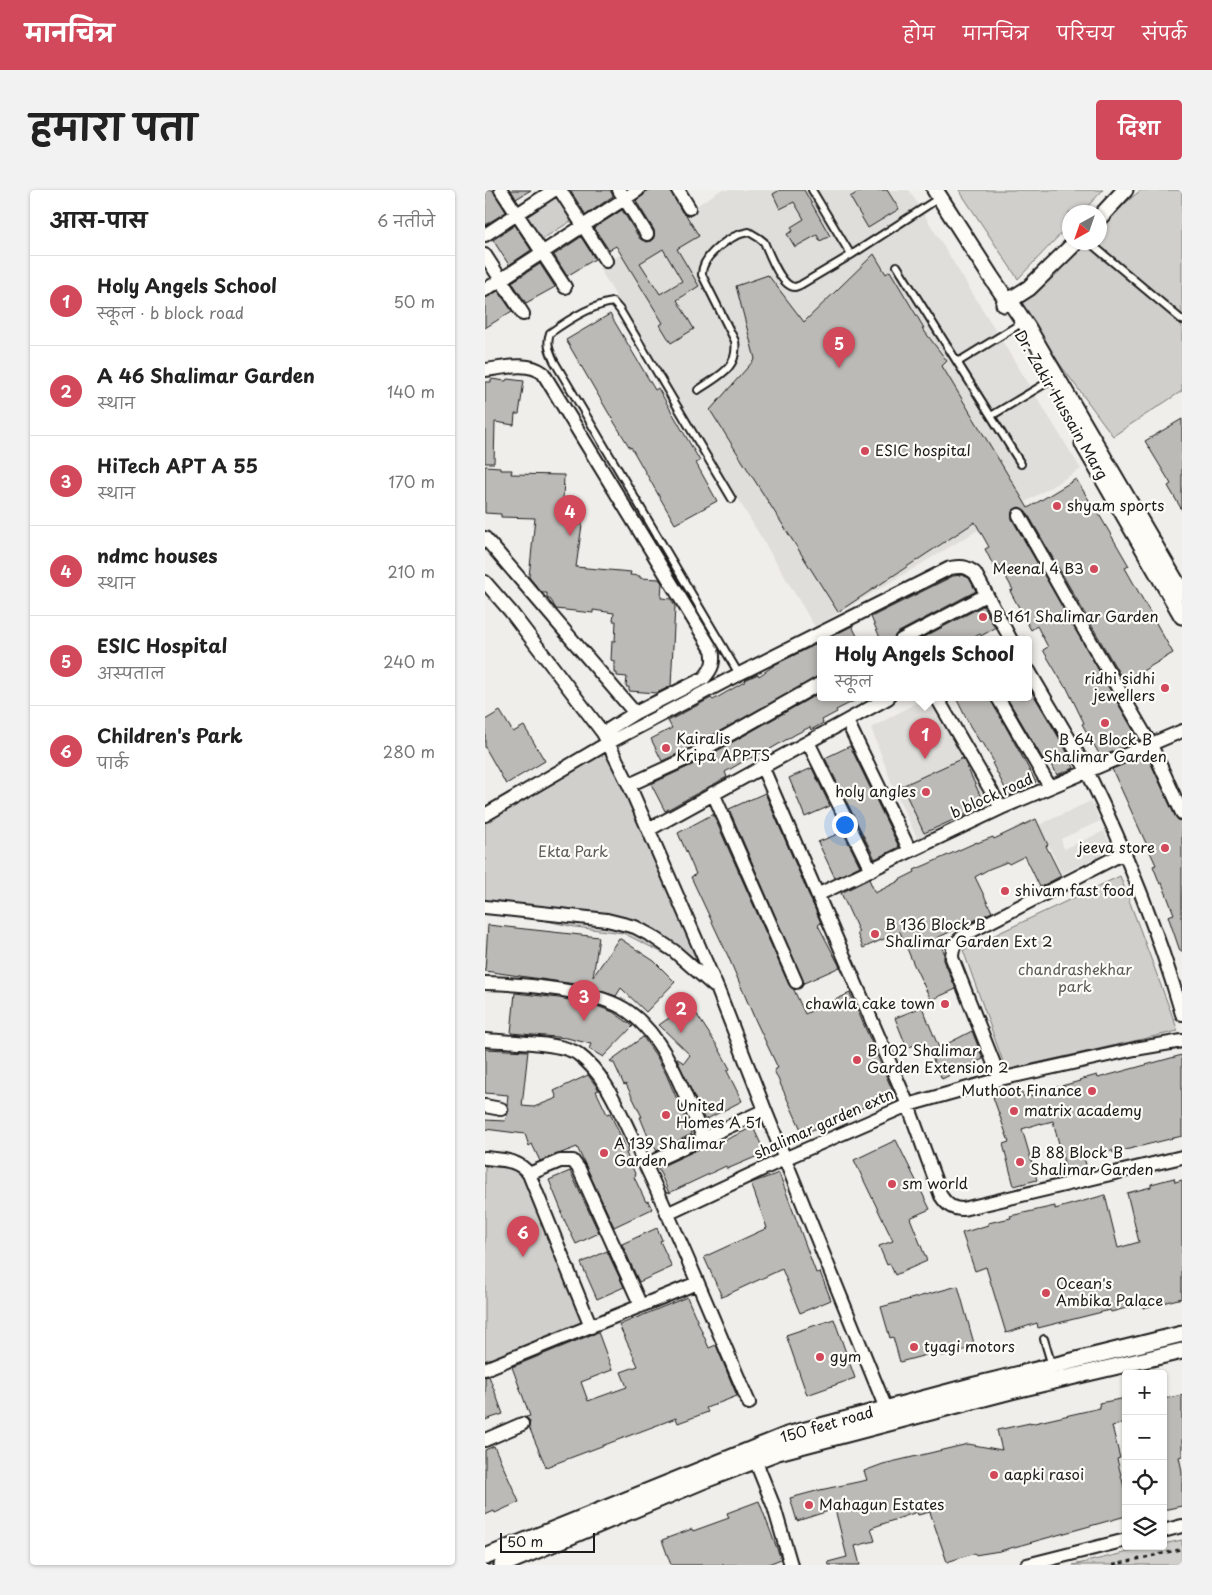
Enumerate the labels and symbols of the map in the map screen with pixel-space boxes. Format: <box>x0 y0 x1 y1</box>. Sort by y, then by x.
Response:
north arrow <box>1062 205 1107 250</box>
street label: Dr. Zakir Hussain Marg <box>1010 325 1115 483</box>
pin: 5 <box>823 327 855 368</box>
place label: ESIC hospital <box>875 438 971 461</box>
marker: ESIC hospital <box>859 445 871 457</box>
place label: shyam sports <box>1067 493 1164 516</box>
pin: 4 <box>554 495 586 536</box>
marker: shyam sports <box>1051 500 1063 512</box>
place label: Meenal 4 B3 <box>992 556 1084 579</box>
marker: Meenal 4 B3 <box>1088 563 1100 575</box>
place label: B 161 Shalimar Garden <box>993 604 1158 627</box>
marker: B 161 Shalimar Garden <box>977 611 989 623</box>
place label: ridhi sidhi jewellers <box>1084 666 1155 706</box>
marker: ridhi sidhi jewellers <box>1159 682 1171 694</box>
marker: B 64 Block B Shalimar Garden <box>1099 717 1111 729</box>
pin: 1 <box>909 718 941 759</box>
place label: Kairalis Kripa APPTS <box>676 726 770 766</box>
place label: B 64 Block B Shalimar Garden <box>1043 727 1167 767</box>
marker: Kairalis Kripa APPTS <box>660 742 672 754</box>
street label: b block road <box>946 766 1036 823</box>
place label: holy angles <box>835 779 916 802</box>
marker: holy angles <box>920 786 932 798</box>
your location <box>832 812 858 838</box>
place label: jeeva store <box>1076 835 1155 858</box>
park label: Ekta Park <box>538 839 608 862</box>
marker: jeeva store <box>1159 842 1171 854</box>
place label: shivam fast food <box>1015 878 1134 901</box>
marker: shivam fast food <box>999 885 1011 897</box>
place label: B 136 Block B Shalimar Garden Ext 2 <box>885 912 1053 952</box>
marker: B 136 Block B Shalimar Garden Ext 2 <box>869 928 881 940</box>
park label: chandrashekhar park <box>1018 957 1132 997</box>
pin: 3 <box>568 980 600 1021</box>
place label: chawla cake town <box>805 991 935 1014</box>
pin: 2 <box>665 992 697 1033</box>
marker: chawla cake town <box>939 998 951 1010</box>
place label: B 102 Shalimar Garden Extension 2 <box>867 1038 1009 1078</box>
marker: B 102 Shalimar Garden Extension 2 <box>851 1054 863 1066</box>
place label: Muthoot Finance <box>961 1078 1082 1101</box>
street label: shalimar garden extn <box>750 1081 897 1164</box>
marker: Muthoot Finance <box>1086 1085 1098 1097</box>
place label: United Homes A 51 <box>676 1093 761 1133</box>
place label: matrix academy <box>1024 1098 1142 1121</box>
marker: matrix academy <box>1008 1105 1020 1117</box>
marker: United Homes A 51 <box>660 1109 672 1121</box>
place label: A 139 Shalimar Garden <box>614 1131 725 1171</box>
place label: B 88 Block B Shalimar Garden <box>1030 1140 1154 1180</box>
marker: A 139 Shalimar Garden <box>598 1147 610 1159</box>
marker: B 88 Block B Shalimar Garden <box>1014 1156 1026 1168</box>
place label: sm world <box>902 1171 968 1194</box>
marker: sm world <box>886 1178 898 1190</box>
pin: 6 <box>507 1216 539 1257</box>
place label: Ocean's Ambika Palace <box>1056 1271 1163 1311</box>
marker: Ocean's Ambika Palace <box>1040 1287 1052 1299</box>
place label: tyagi motors <box>924 1334 1015 1357</box>
marker: tyagi motors <box>908 1341 920 1353</box>
place label: gym <box>830 1344 861 1367</box>
marker: gym <box>814 1351 826 1363</box>
street label: 150 feet road <box>777 1399 876 1448</box>
place label: aapki rasoi <box>1004 1462 1084 1485</box>
marker: aapki rasoi <box>988 1469 1000 1481</box>
place label: Mahagun Estates <box>819 1492 944 1515</box>
marker: Mahagun Estates <box>803 1499 815 1511</box>
scale bar <box>500 1530 595 1553</box>

